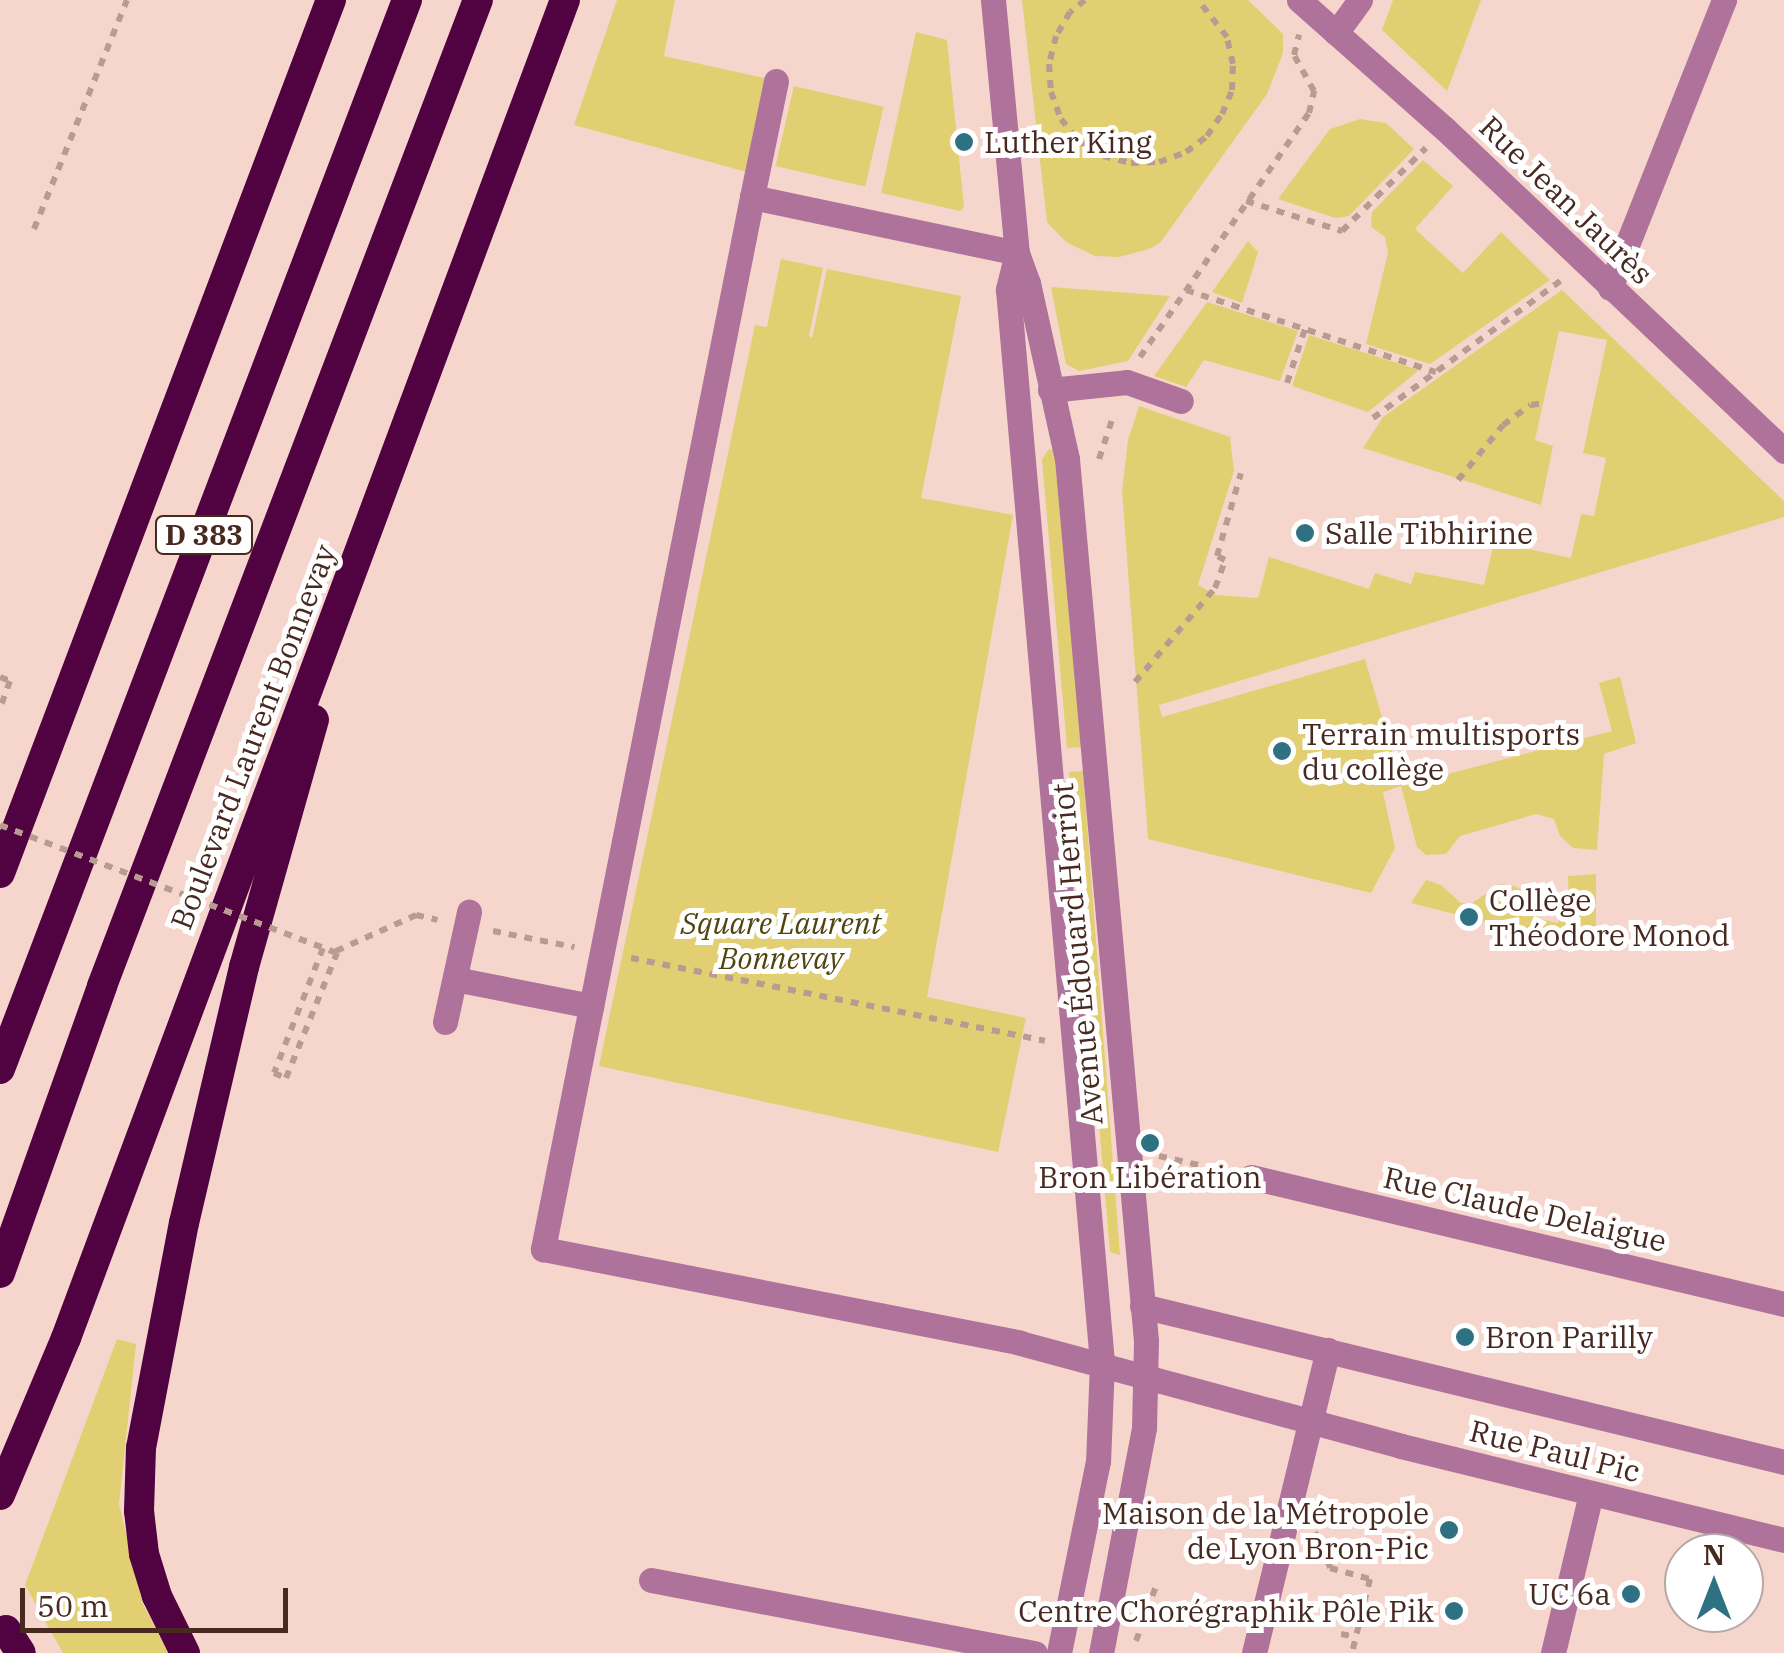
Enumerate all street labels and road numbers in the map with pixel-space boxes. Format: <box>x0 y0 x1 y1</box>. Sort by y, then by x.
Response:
street label: Rue Jean Jaurès <box>1472 108 1660 292</box>
road number: D 383 <box>154 512 254 558</box>
street label: Boulevard Laurent Bonnevay <box>163 540 343 934</box>
street label: Avenue Édouard Herriot <box>1044 781 1110 1127</box>
street label: Rue Claude Delaigue <box>1380 1159 1670 1259</box>
street label: Rue Paul Pic <box>1466 1412 1644 1490</box>

